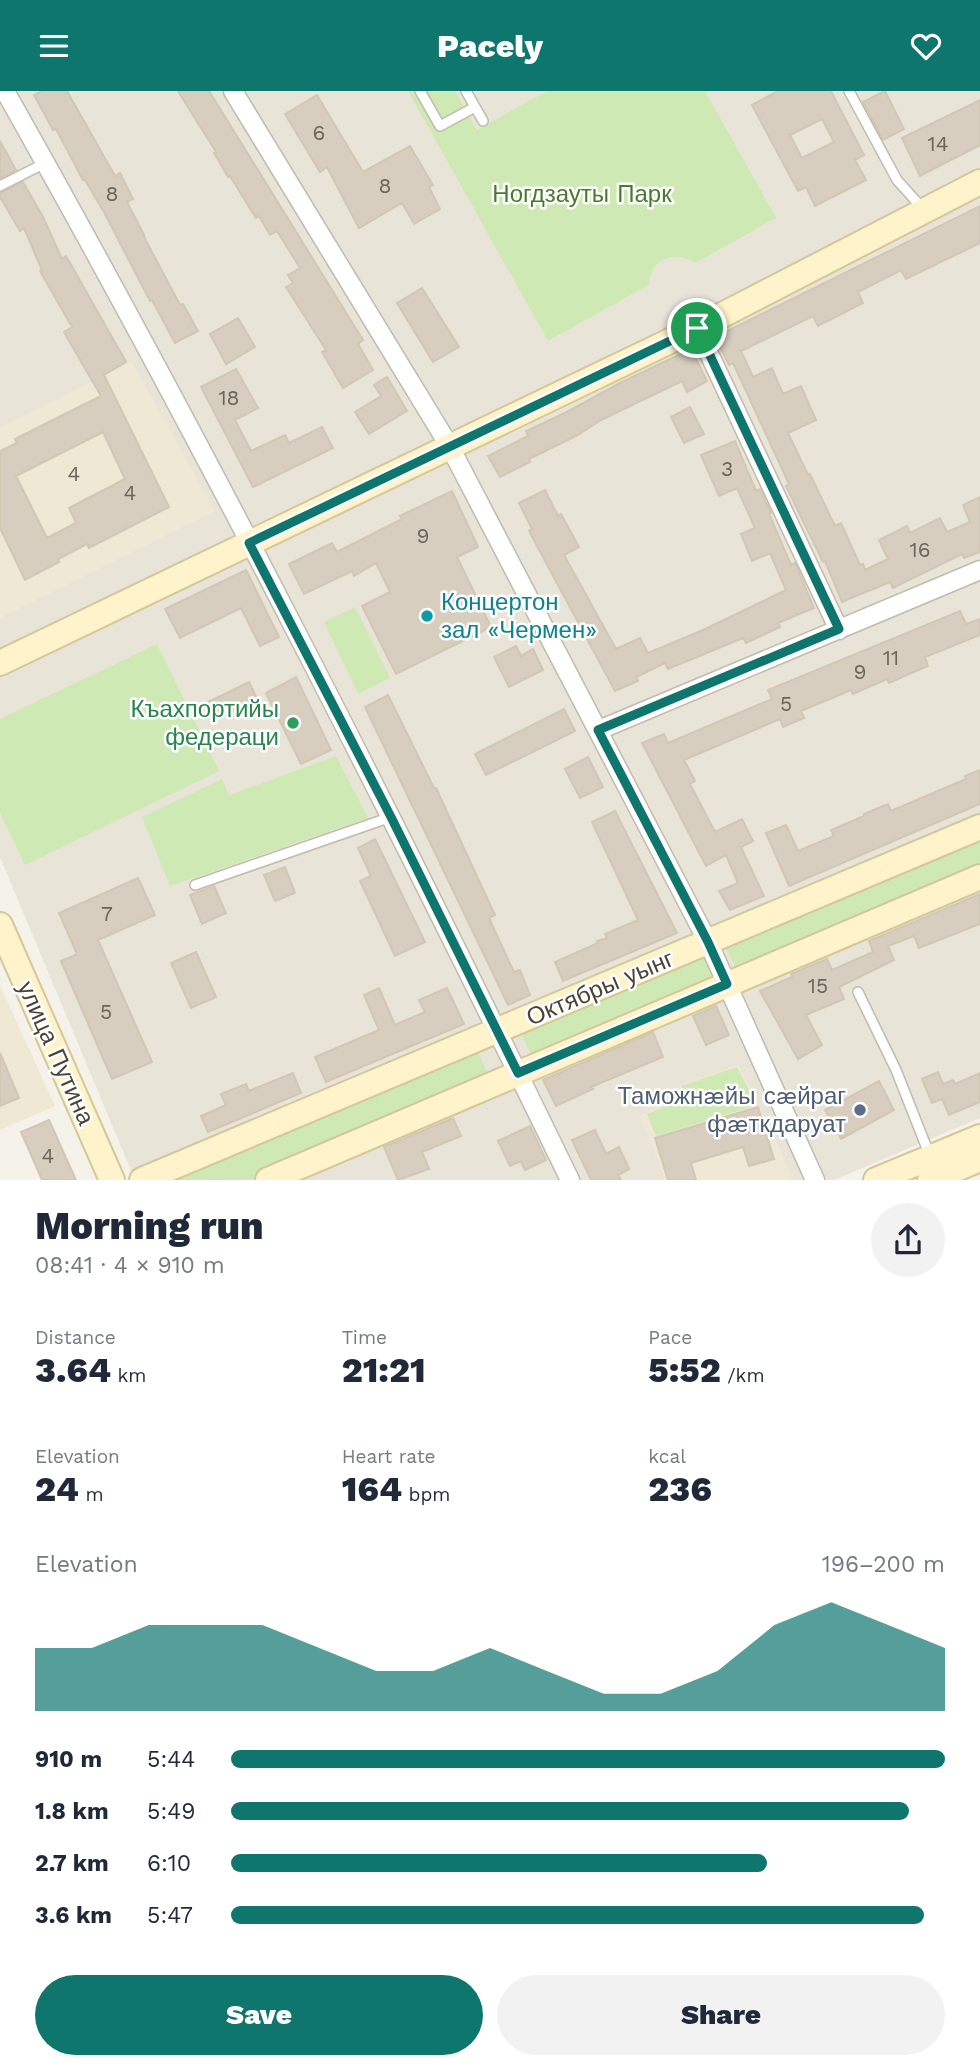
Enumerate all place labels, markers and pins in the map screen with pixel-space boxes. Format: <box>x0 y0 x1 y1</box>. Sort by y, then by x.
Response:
pin <box>667 298 727 358</box>
place label: Концертон зал «Чермен» <box>441 588 597 644</box>
marker: Концертон зал «Чермен» <box>419 608 435 624</box>
place label: Къахпортийы федераци <box>130 695 279 751</box>
marker: Къахпортийы федераци <box>285 715 301 731</box>
place label: Таможнæйы сæйраг фæткдаруат <box>618 1082 846 1138</box>
marker: Таможнæйы сæйраг фæткдаруат <box>852 1102 868 1118</box>

